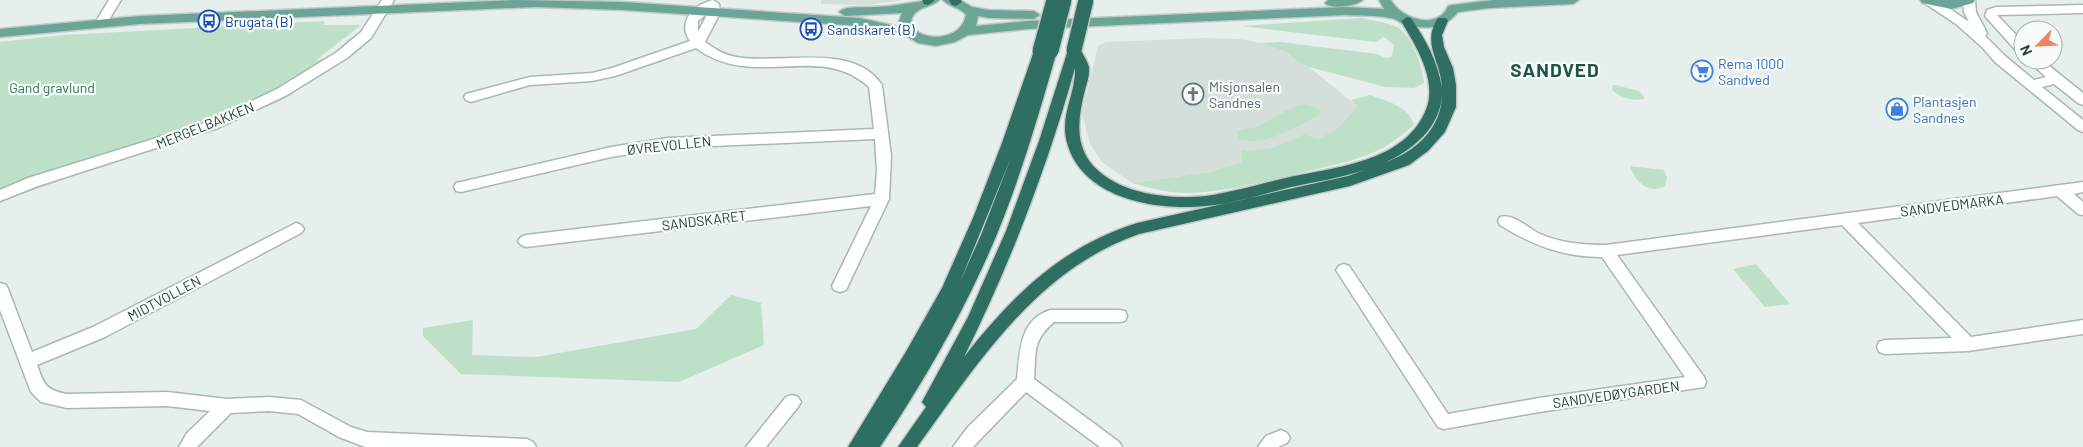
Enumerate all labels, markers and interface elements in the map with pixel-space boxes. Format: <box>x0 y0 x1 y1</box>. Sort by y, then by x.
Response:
bus stop icon: Brugata (B) <box>197 9 221 33</box>
place label: Brugata (B) <box>225 13 292 30</box>
bus stop icon: Sandskaret (B) <box>799 17 823 41</box>
north arrow <box>2013 20 2063 70</box>
place label: Sandskaret (B) <box>827 21 915 38</box>
text: N <box>2016 43 2035 58</box>
place label: Rema 1000 Sandved <box>1718 55 1784 88</box>
district label: SANDVED <box>1510 58 1600 81</box>
supermarket icon: Rema 1000 Sandved <box>1690 59 1714 83</box>
place label: Misjonsalen Sandnes <box>1209 78 1280 111</box>
park label: Gand gravlund <box>9 79 95 96</box>
church icon: Misjonsalen Sandnes <box>1181 82 1205 106</box>
place label: Plantasjen Sandnes <box>1913 93 1977 126</box>
shop icon: Plantasjen Sandnes <box>1885 97 1909 121</box>
street label: MERGELBAKKEN <box>154 98 256 152</box>
street label: ØVREVOLLEN <box>626 132 712 158</box>
street label: SANDVEDMARKA <box>1899 190 2005 220</box>
street label: SANDSKARET <box>661 206 747 234</box>
street label: MIDTVOLLEN <box>124 272 204 324</box>
street label: SANDVEDØYGARDEN <box>1551 377 1681 411</box>

